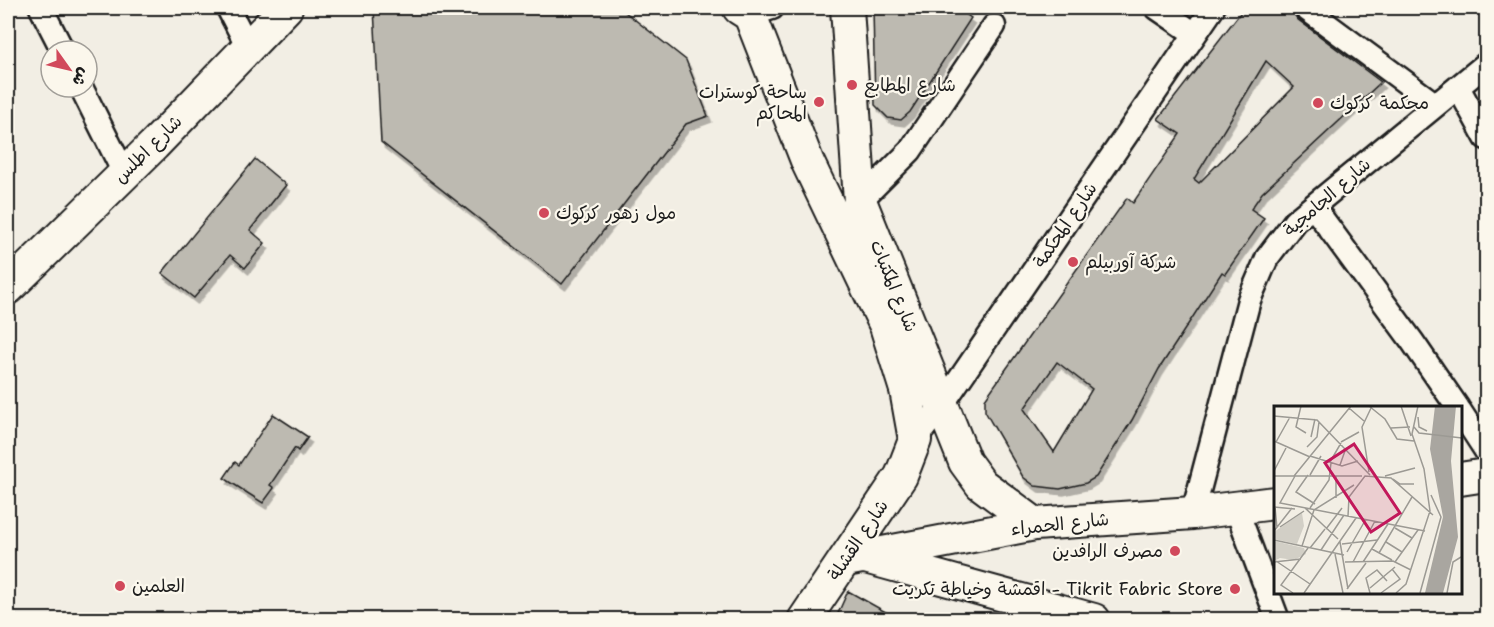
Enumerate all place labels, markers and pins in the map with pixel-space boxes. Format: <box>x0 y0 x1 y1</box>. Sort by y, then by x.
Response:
place label: شارع المطابع <box>864 73 956 98</box>
marker: شارع المطابع <box>845 78 859 92</box>
place label: ساحة كوسترات المحاكم <box>699 80 807 127</box>
place label: محكمة كركوك <box>1330 91 1429 115</box>
marker: ساحة كوسترات المحاكم <box>812 95 826 109</box>
marker: محكمة كركوك <box>1311 96 1325 110</box>
place label: مول زهور كركوك <box>556 201 676 225</box>
marker: مول زهور كركوك <box>537 206 551 220</box>
place label: شركة آوربيلم <box>1085 250 1176 276</box>
marker: شركة آوربيلم <box>1066 255 1080 269</box>
place label: مصرف الرافدين <box>1052 539 1163 563</box>
marker: مصرف الرافدين <box>1168 544 1182 558</box>
place label: العلمين <box>132 574 185 598</box>
place label: اقمشة وخياطة تكريت - Tikrit Fabric Store <box>892 577 1223 601</box>
marker: العلمين <box>113 579 127 593</box>
marker: اقمشة وخياطة تكريت - Tikrit Fabric Store <box>1228 582 1242 596</box>

